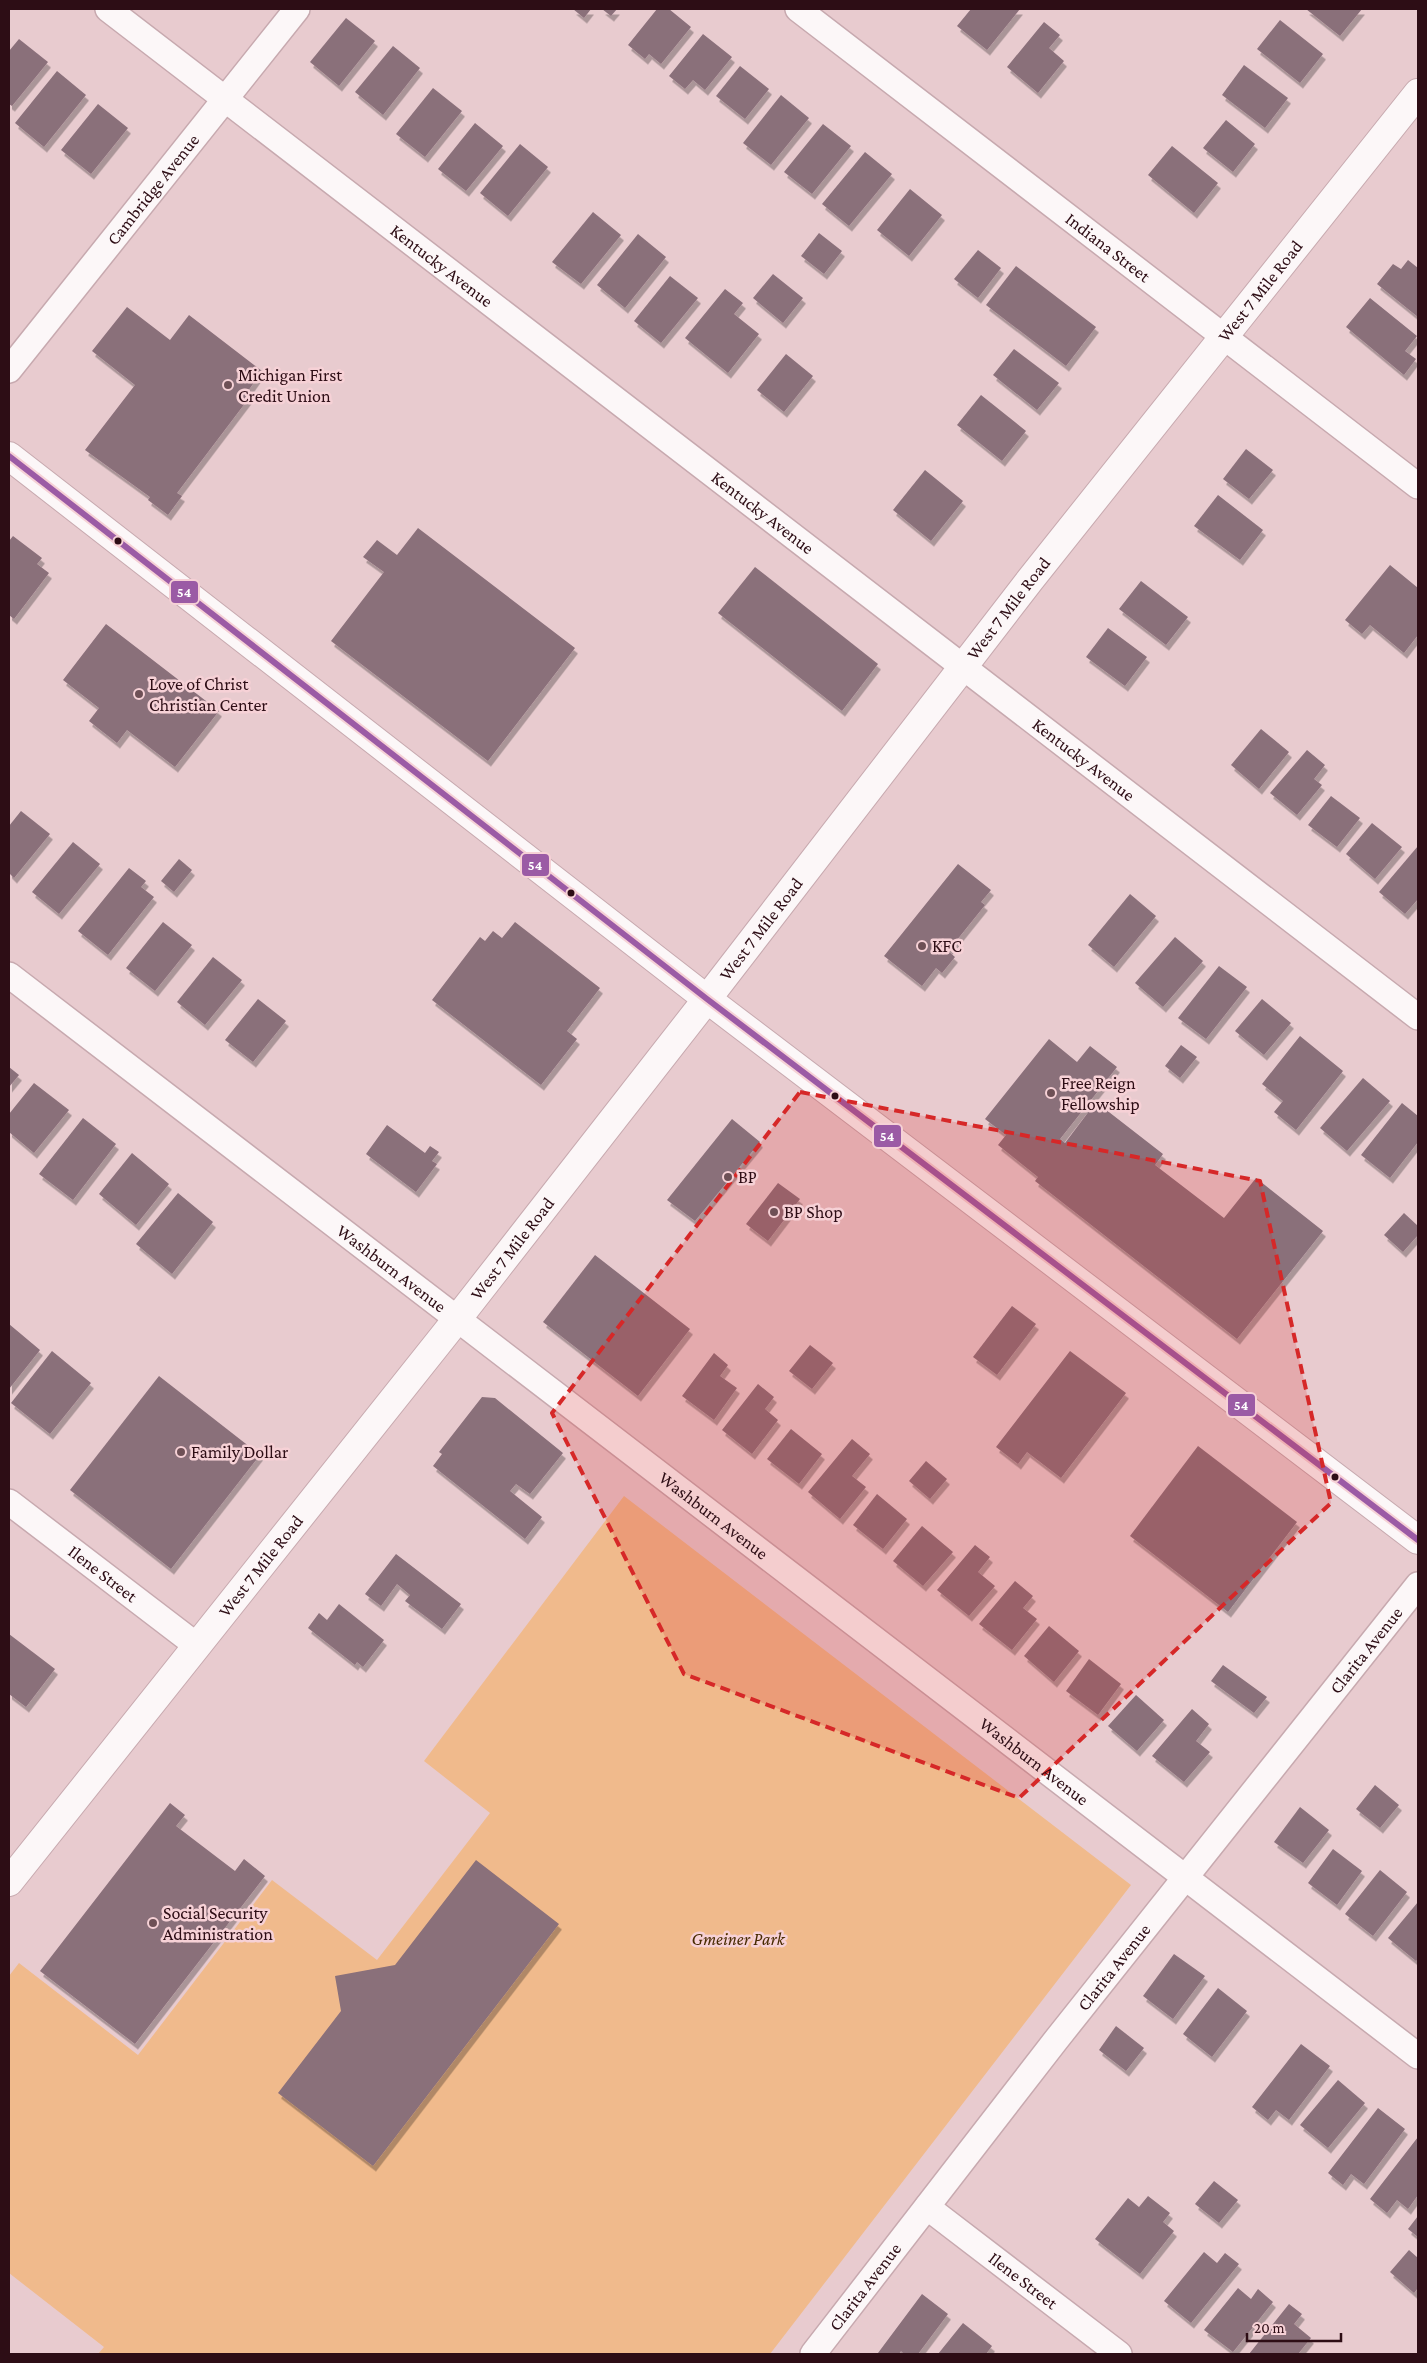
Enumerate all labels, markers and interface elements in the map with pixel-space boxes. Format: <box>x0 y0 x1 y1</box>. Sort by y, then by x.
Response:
street label: Cambridge Avenue <box>103 130 203 249</box>
street label: Indiana Street <box>1062 209 1155 287</box>
street label: Kentucky Avenue <box>387 220 497 311</box>
street label: West 7 Mile Road <box>1214 236 1307 346</box>
place label: Michigan First Credit Union <box>238 365 343 406</box>
marker: Michigan First Credit Union <box>222 379 234 391</box>
street label: Kentucky Avenue <box>708 467 818 558</box>
unlabelled marker <box>113 536 123 546</box>
street label: West 7 Mile Road <box>962 553 1055 663</box>
line badge: 54 <box>170 580 199 604</box>
text: 54 <box>177 584 192 600</box>
place label: Love of Christ Christian Center <box>149 674 268 715</box>
marker: Love of Christ Christian Center <box>133 688 145 700</box>
street label: Kentucky Avenue <box>1029 714 1139 805</box>
line badge: 54 <box>521 853 550 877</box>
text: 54 <box>528 857 543 873</box>
street label: West 7 Mile Road <box>715 873 807 984</box>
unlabelled marker <box>566 888 576 898</box>
place label: KFC <box>932 936 962 956</box>
marker: KFC <box>916 940 928 952</box>
place label: Free Reign Fellowship <box>1061 1073 1140 1114</box>
marker: Free Reign Fellowship <box>1045 1087 1057 1099</box>
unlabelled marker <box>830 1091 840 1101</box>
line badge: 54 <box>873 1124 902 1148</box>
text: 54 <box>880 1128 895 1144</box>
place label: BP <box>738 1167 757 1187</box>
marker: BP <box>722 1171 734 1183</box>
street label: West 7 Mile Road <box>466 1193 559 1304</box>
place label: BP Shop <box>784 1202 843 1222</box>
marker: BP Shop <box>768 1206 780 1218</box>
street label: Washburn Avenue <box>333 1220 450 1317</box>
line badge: 54 <box>1227 1393 1256 1417</box>
text: 54 <box>1234 1397 1249 1413</box>
place label: Family Dollar <box>191 1442 289 1462</box>
marker: Family Dollar <box>175 1446 187 1458</box>
street label: Washburn Avenue <box>655 1467 772 1564</box>
unlabelled marker <box>1330 1472 1340 1482</box>
street label: West 7 Mile Road <box>214 1511 307 1621</box>
street label: Ilene Street <box>64 1541 142 1607</box>
street label: Clarita Avenue <box>1325 1603 1407 1698</box>
street label: Washburn Avenue <box>976 1713 1093 1810</box>
place label: Social Security Administration <box>163 1903 273 1944</box>
marker: Social Security Administration <box>147 1917 159 1929</box>
street label: Clarita Avenue <box>1073 1920 1155 2015</box>
park label: Gmeiner Park <box>691 1929 786 1949</box>
street label: Clarita Avenue <box>825 2239 905 2335</box>
street label: Ilene Street <box>985 2248 1062 2314</box>
scale bar <box>1247 2310 1341 2342</box>
text: 20 m <box>1254 2320 1285 2336</box>

